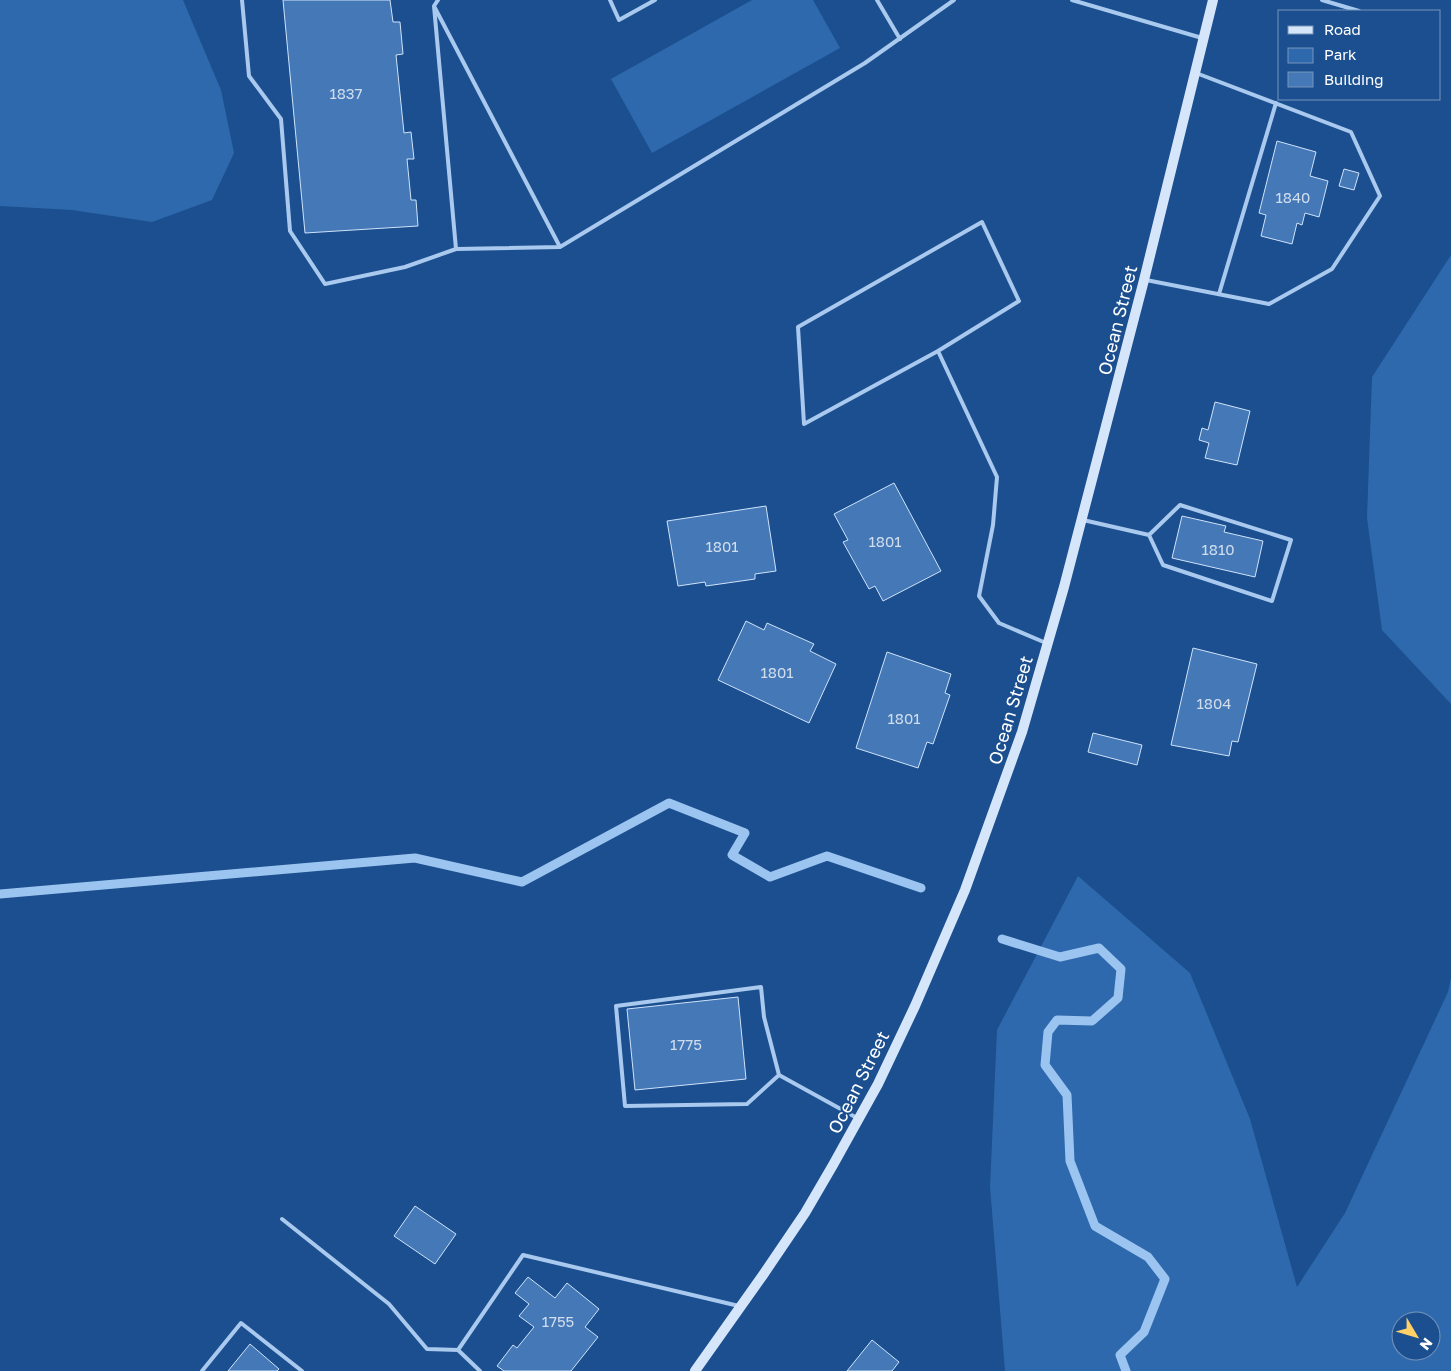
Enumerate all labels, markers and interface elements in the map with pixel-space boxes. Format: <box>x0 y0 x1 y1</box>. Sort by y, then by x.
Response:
legend <box>1278 10 1441 100</box>
text: Road <box>1324 20 1361 38</box>
text: Park <box>1324 45 1357 63</box>
text: Building <box>1324 70 1384 88</box>
house number: 1837 <box>329 84 363 102</box>
house number: 1840 <box>1276 188 1310 206</box>
street label: Ocean Street <box>1093 263 1141 377</box>
house number: 1801 <box>868 532 902 550</box>
house number: 1801 <box>705 537 739 555</box>
house number: 1810 <box>1201 540 1235 558</box>
street label: Ocean Street <box>983 653 1037 767</box>
house number: 1801 <box>760 663 794 681</box>
house number: 1804 <box>1197 694 1231 712</box>
house number: 1801 <box>887 709 921 727</box>
street label: Ocean Street <box>823 1027 893 1137</box>
house number: 1775 <box>670 1035 702 1053</box>
north arrow <box>1391 1311 1441 1361</box>
house number: 1755 <box>542 1312 574 1330</box>
text: N <box>1417 1335 1437 1354</box>

